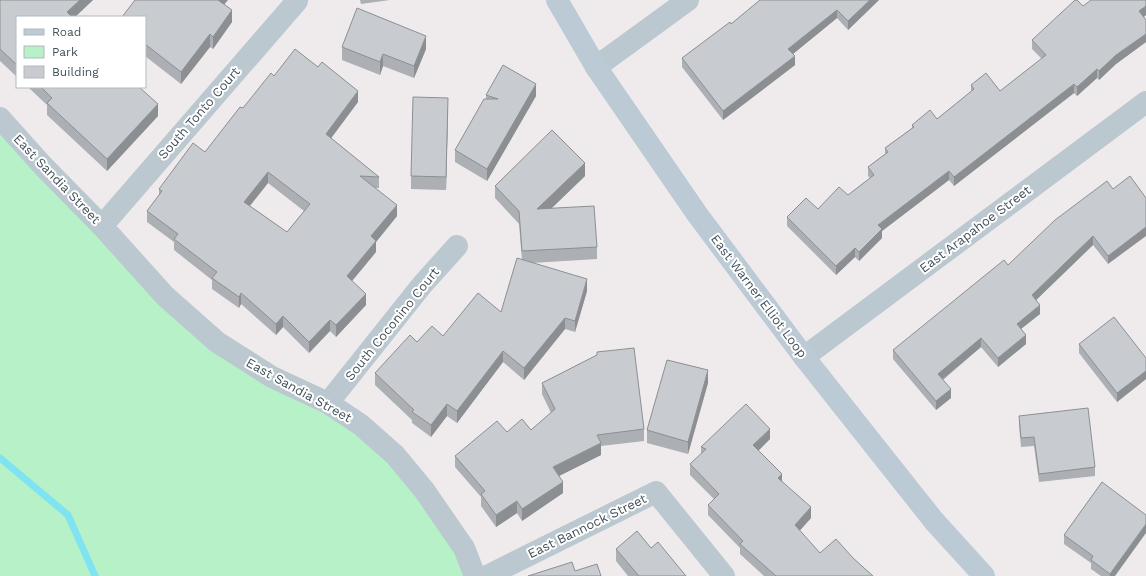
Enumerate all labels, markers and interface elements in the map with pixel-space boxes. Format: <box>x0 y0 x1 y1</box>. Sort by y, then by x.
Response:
legend <box>16 16 146 88</box>
text: Road <box>52 25 81 39</box>
text: Park <box>52 45 78 59</box>
street label: South Tonto Court <box>155 64 243 162</box>
text: Building <box>52 65 99 79</box>
street label: East Sandia Street <box>11 131 104 227</box>
street label: East Arapahoe Street <box>916 182 1034 276</box>
street label: East Warner Elliot Loop <box>708 231 810 361</box>
street label: South Coconino Court <box>342 264 442 383</box>
street label: East Sandia Street <box>244 355 355 425</box>
street label: East Bannock Street <box>525 491 649 561</box>

